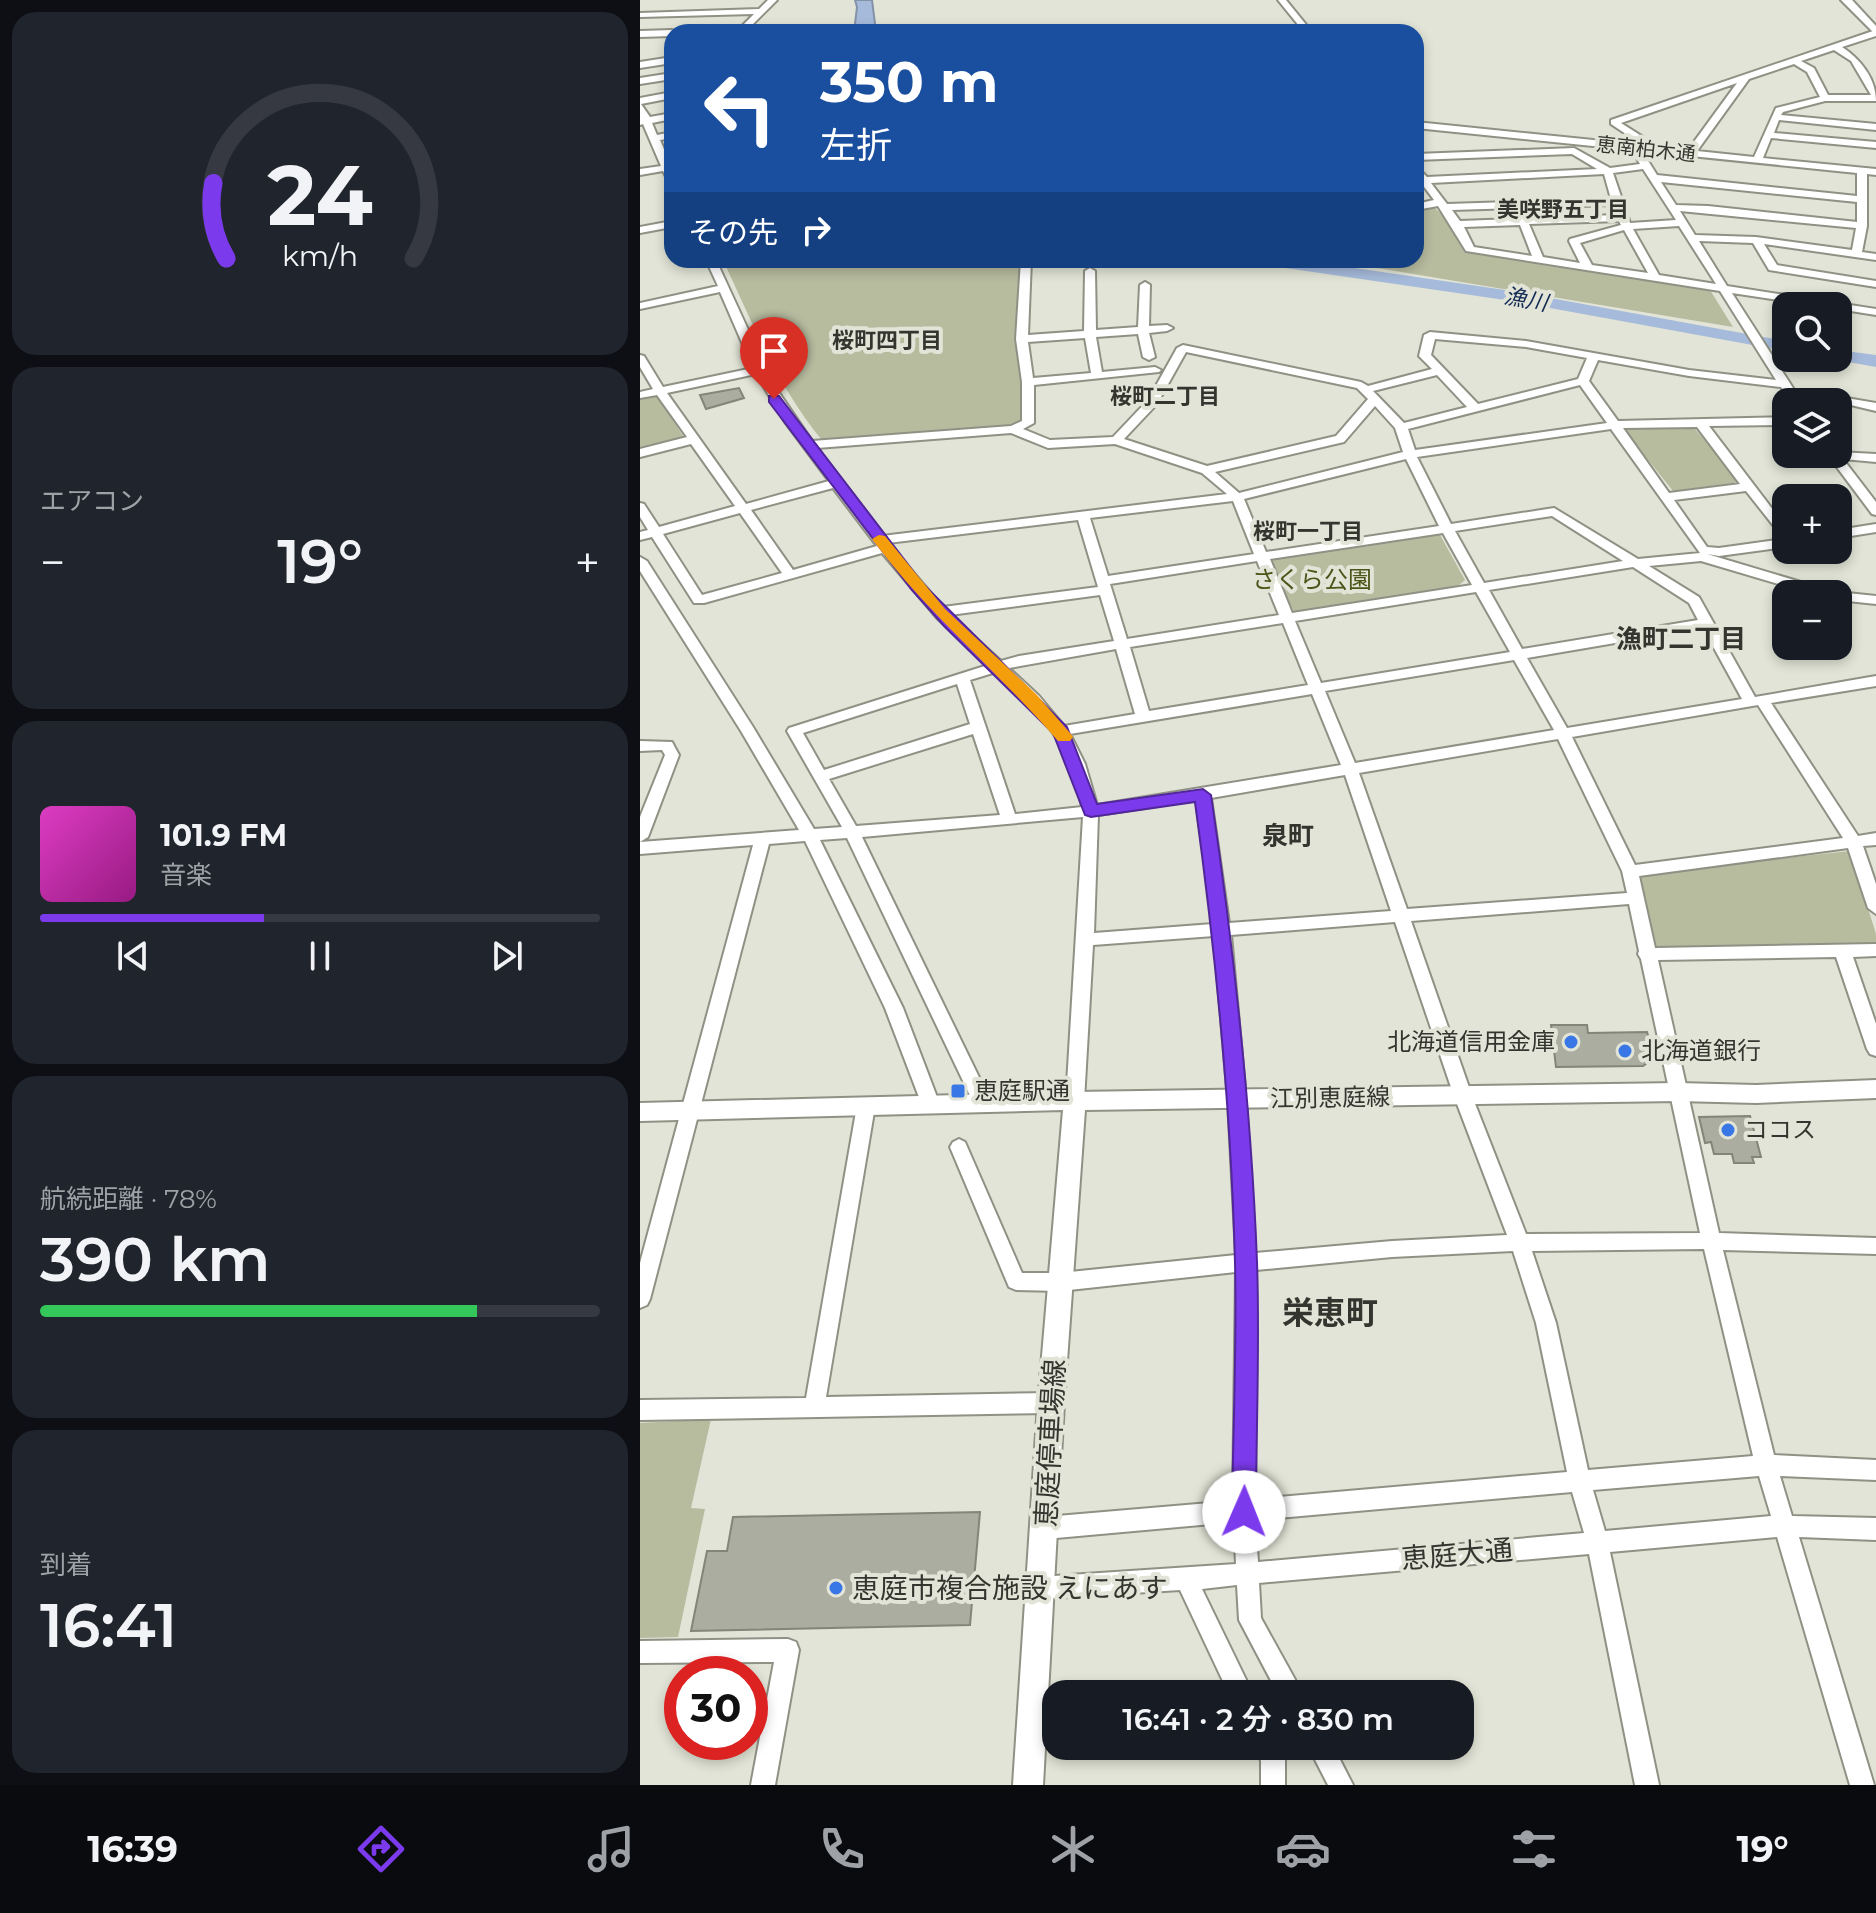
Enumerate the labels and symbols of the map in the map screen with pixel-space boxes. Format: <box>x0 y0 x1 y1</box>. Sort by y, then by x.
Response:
street label: 恵南柏木通 <box>1595 132 1697 166</box>
district label: 美咲野五丁目 <box>1497 196 1629 223</box>
water label: 漁川 <box>1502 282 1552 317</box>
pin <box>740 317 808 399</box>
district label: 桜町四丁目 <box>832 327 942 354</box>
district label: 桜町二丁目 <box>1110 383 1220 410</box>
district label: 桜町一丁目 <box>1253 518 1363 545</box>
park label: さくら公園 <box>1252 565 1372 594</box>
district label: 漁町二丁目 <box>1616 623 1746 655</box>
district label: 泉町 <box>1262 820 1314 852</box>
place label: 北海道信用金庫 <box>1387 1027 1555 1056</box>
marker: 北海道信用金庫 <box>1562 1033 1580 1051</box>
place label: 北海道銀行 <box>1641 1036 1761 1065</box>
marker: 北海道銀行 <box>1616 1042 1634 1060</box>
place label: 恵庭駅通 <box>974 1076 1070 1105</box>
marker: 恵庭駅通 <box>949 1082 967 1100</box>
street label: 江別恵庭線 <box>1270 1082 1390 1113</box>
place label: ココス <box>1744 1115 1816 1144</box>
marker: ココス <box>1719 1121 1737 1139</box>
district label: 栄恵町 <box>1282 1293 1378 1332</box>
street label: 恵庭停車場線 <box>1029 1358 1071 1528</box>
position arrow <box>1202 1470 1286 1554</box>
street label: 恵庭大通 <box>1400 1532 1514 1576</box>
place label: 恵庭市複合施設 えにあす <box>852 1571 1167 1605</box>
marker: 恵庭市複合施設 えにあす <box>827 1579 845 1597</box>
speed limit sign: 30 <box>664 1656 768 1760</box>

